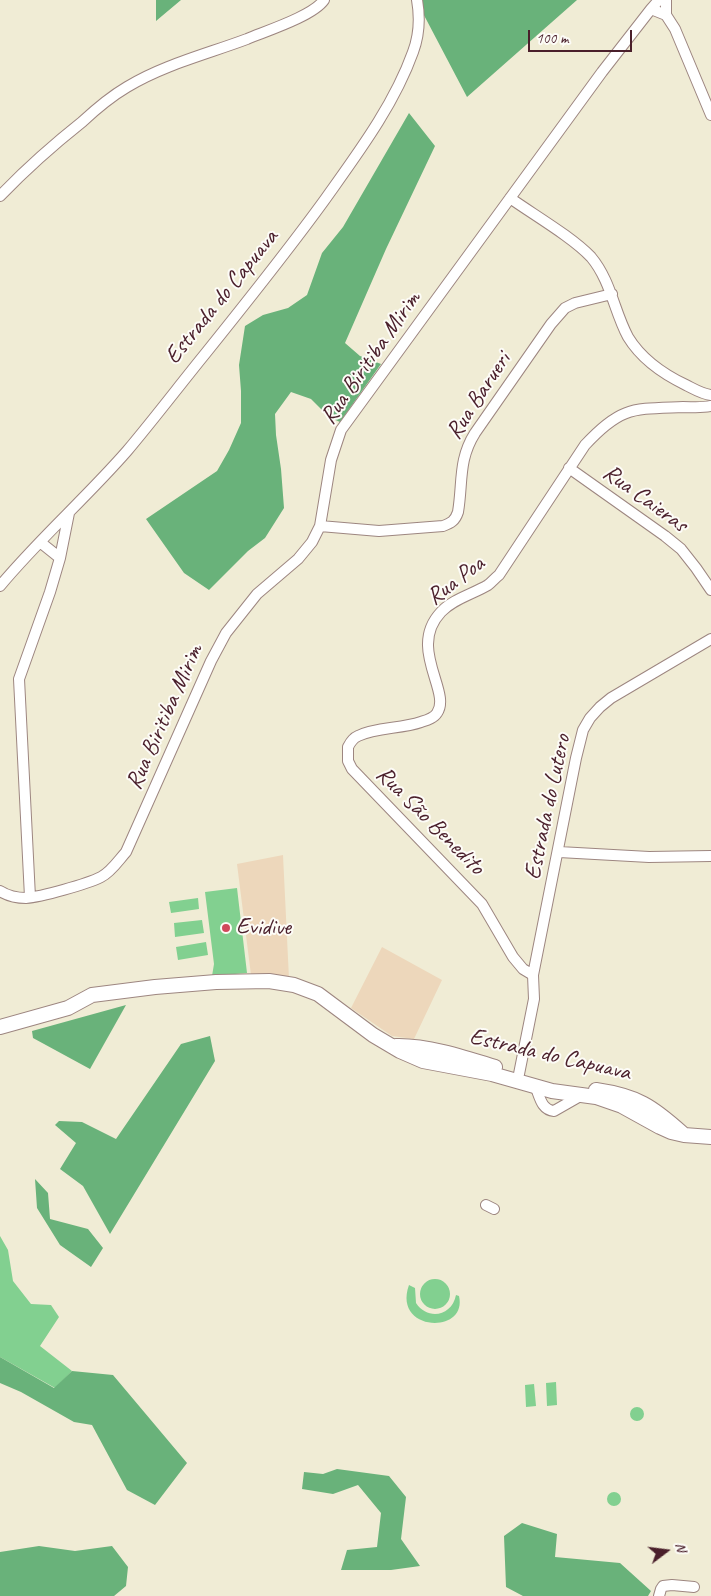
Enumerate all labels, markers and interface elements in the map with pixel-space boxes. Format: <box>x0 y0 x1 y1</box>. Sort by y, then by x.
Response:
scale bar <box>531 20 635 52</box>
text: 100 m <box>536 29 568 48</box>
street label: Estrada do Capuava <box>159 224 285 370</box>
street label: Rua Biritiba Mirim <box>315 286 427 430</box>
street label: Rua Barueri <box>440 347 518 445</box>
street label: Rua Caieras <box>597 459 693 539</box>
street label: Rua Poa <box>421 550 491 612</box>
street label: Rua Biritiba Mirim <box>120 640 210 794</box>
street label: Estrada do Lutero <box>519 732 577 882</box>
street label: Rua São Benedito <box>370 761 490 881</box>
place label: Evidive <box>236 914 291 942</box>
marker: Evidive <box>220 922 232 934</box>
street label: Estrada do Capuava <box>467 1022 633 1088</box>
north arrow <box>641 1526 691 1576</box>
text: N <box>672 1541 690 1553</box>

